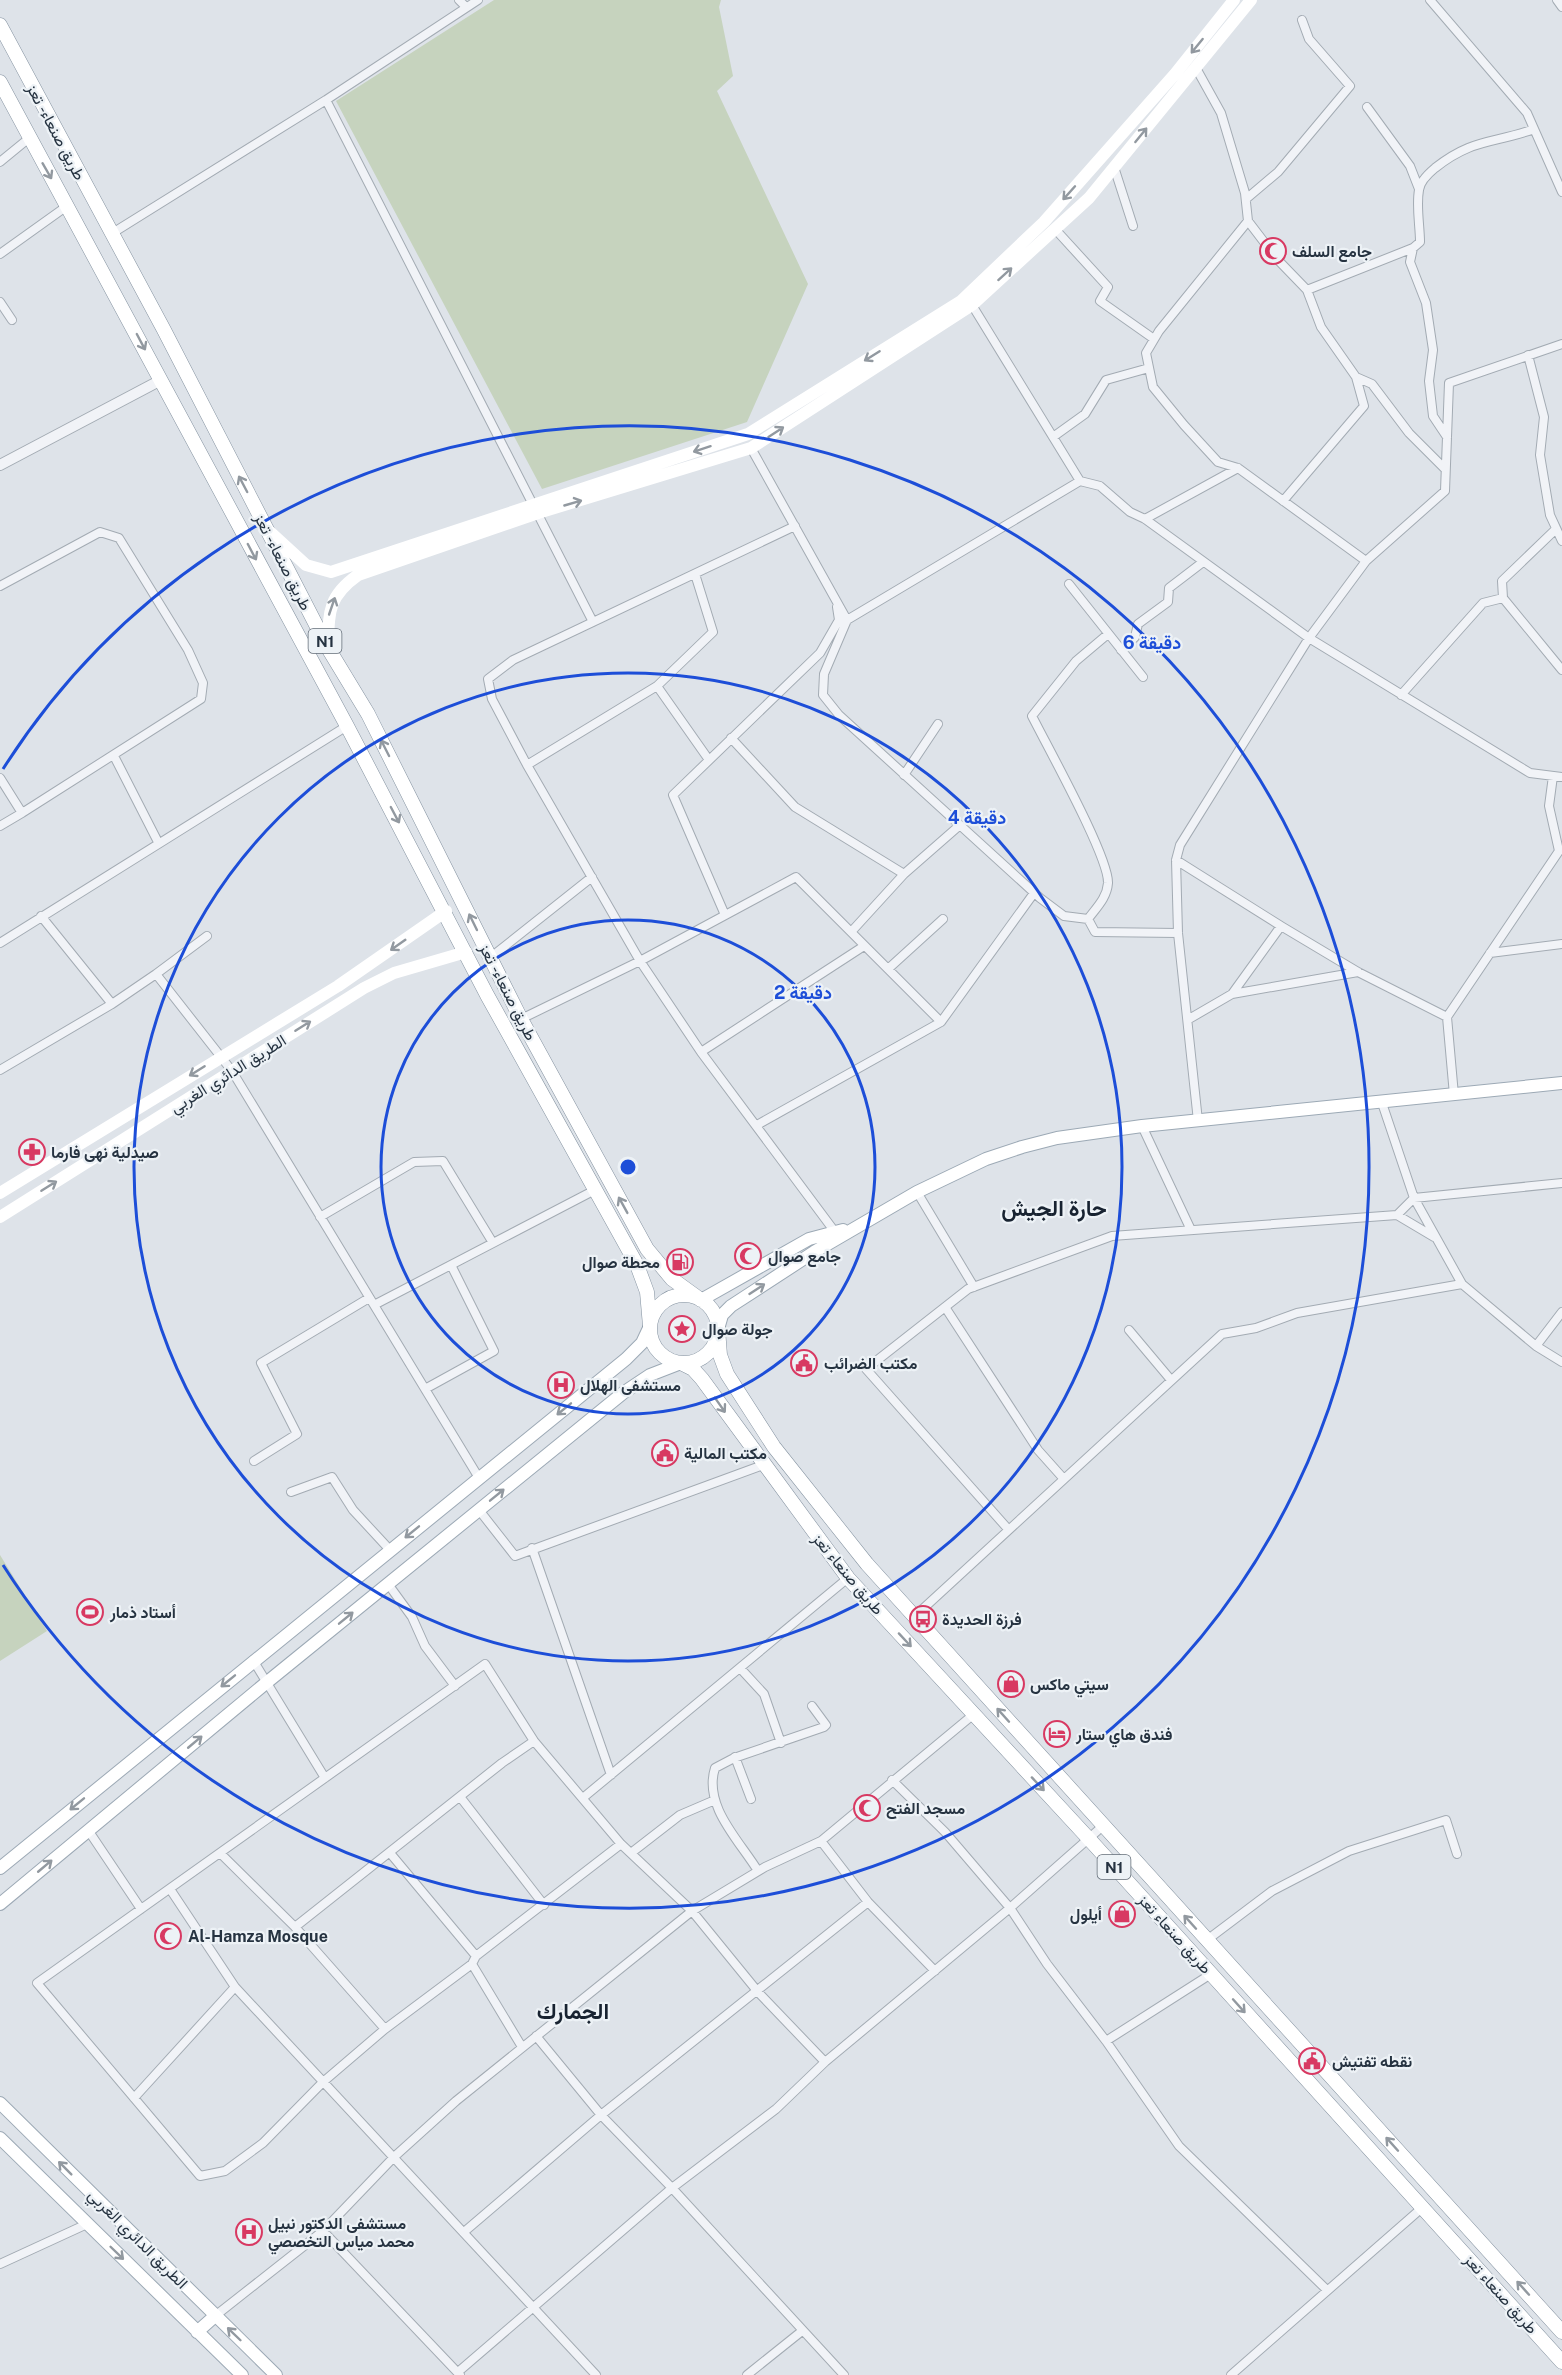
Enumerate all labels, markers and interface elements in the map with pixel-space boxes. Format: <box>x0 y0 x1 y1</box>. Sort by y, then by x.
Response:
one-way arrow <box>1191 37 1204 53</box>
street label: طريق صنعاء - تعز <box>21 80 89 184</box>
one-way arrow <box>1134 127 1147 143</box>
one-way arrow <box>41 162 53 179</box>
one-way arrow <box>1062 185 1076 200</box>
mosque icon: جامع السلف <box>1258 236 1288 266</box>
place label: جامع السلف <box>1292 242 1372 263</box>
one-way arrow <box>997 267 1012 281</box>
one-way arrow <box>135 333 147 350</box>
one-way arrow <box>864 351 881 363</box>
one-way arrow <box>767 426 783 438</box>
one-way arrow <box>693 444 712 455</box>
one-way arrow <box>237 476 249 493</box>
one-way arrow <box>563 497 582 508</box>
street label: طريق صنعاء - تعز <box>249 510 316 614</box>
one-way arrow <box>246 542 258 560</box>
one-way arrow <box>328 598 339 616</box>
road number: N1 <box>308 629 342 653</box>
text: 6 دقيقة <box>1123 632 1181 654</box>
one-way arrow <box>379 740 391 757</box>
one-way arrow <box>389 806 401 823</box>
text: 4 دقيقة <box>948 807 1006 829</box>
one-way arrow <box>467 913 479 931</box>
one-way arrow <box>390 939 406 951</box>
street label: طريق صنعاء - تعز <box>474 940 541 1044</box>
text: 2 دقيقة <box>774 982 832 1004</box>
one-way arrow <box>294 1020 311 1032</box>
street label: الطريق الدائري الغربي <box>166 1031 292 1121</box>
one-way arrow <box>189 1066 206 1078</box>
pharmacy icon: صيدلية نهى فارما <box>17 1137 47 1167</box>
place label: صيدلية نهى فارما <box>51 1143 159 1163</box>
centre of rings <box>618 1157 638 1177</box>
one-way arrow <box>41 1180 58 1193</box>
district label: حارة الجيش <box>1001 1195 1107 1222</box>
one-way arrow <box>617 1197 628 1215</box>
mosque icon: جامع صوال <box>733 1241 763 1271</box>
fuel station icon: محطة صوال <box>665 1247 695 1277</box>
place label: جامع صوال <box>768 1247 841 1268</box>
place label: محطة صوال <box>582 1253 660 1273</box>
one-way arrow <box>748 1283 765 1295</box>
place icon: جولة صوال <box>667 1314 697 1344</box>
place label: جولة صوال <box>702 1320 773 1340</box>
public building icon: مكتب الضرائب <box>789 1348 819 1378</box>
place label: مكتب الضرائب <box>824 1354 918 1374</box>
hospital icon: مستشفى الهلال <box>546 1370 576 1400</box>
place label: مستشفى الهلال <box>580 1376 681 1396</box>
one-way arrow <box>714 1396 726 1412</box>
one-way arrow <box>556 1403 572 1416</box>
public building icon: مكتب المالية <box>650 1438 680 1468</box>
place label: مكتب المالية <box>684 1444 767 1463</box>
one-way arrow <box>489 1489 505 1502</box>
one-way arrow <box>404 1525 420 1538</box>
street label: طريق صنعاء تعز <box>807 1529 888 1619</box>
sports icon: أستاد ذمار <box>75 1597 105 1627</box>
place label: أستاد ذمار <box>109 1603 176 1623</box>
bus stop icon: فرزة الحديدة <box>908 1604 938 1634</box>
place label: فرزة الحديدة <box>942 1610 1022 1630</box>
one-way arrow <box>338 1611 353 1625</box>
one-way arrow <box>898 1633 912 1648</box>
shop icon: سيتي ماكس <box>996 1669 1026 1699</box>
one-way arrow <box>220 1674 236 1687</box>
place label: سيتي ماكس <box>1030 1675 1109 1698</box>
one-way arrow <box>996 1707 1010 1722</box>
hotel icon: فندق هاي ستار <box>1042 1719 1072 1749</box>
place label: فندق هاي ستار <box>1075 1725 1172 1748</box>
one-way arrow <box>187 1735 203 1748</box>
one-way arrow <box>1031 1776 1045 1791</box>
mosque icon: مسجد الفتح <box>852 1793 882 1823</box>
one-way arrow <box>69 1798 85 1811</box>
place label: مسجد الفتح <box>886 1799 966 1820</box>
road number: N1 <box>1098 1855 1130 1879</box>
one-way arrow <box>37 1860 53 1873</box>
street label: طريق صنعاء تعز <box>1133 1890 1216 1978</box>
shop icon: أيلول <box>1107 1899 1137 1929</box>
place label: أيلول <box>1070 1905 1102 1925</box>
one-way arrow <box>1183 1914 1197 1929</box>
mosque icon: Al-Hamza Mosque <box>153 1921 183 1951</box>
place label: Al-Hamza Mosque <box>188 1927 328 1946</box>
district label: الجمارك <box>537 1998 609 2025</box>
one-way arrow <box>1232 1998 1246 2013</box>
public building icon: نقطه تفتيش <box>1297 2046 1327 2076</box>
place label: نقطه تفتيش <box>1332 2052 1412 2071</box>
one-way arrow <box>1385 2137 1399 2152</box>
one-way arrow <box>58 2160 73 2175</box>
street label: الطريق الدائري الغربي <box>81 2185 192 2296</box>
place label: مستشفى الدكتور نبيل محمد مياس التخصصي <box>268 2214 415 2255</box>
hospital icon: مستشفى الدكتور نبيل محمد مياس التخصصي <box>234 2217 264 2247</box>
one-way arrow <box>109 2246 124 2260</box>
street label: طريق صنعاء تعز <box>1459 2250 1542 2338</box>
one-way arrow <box>1516 2281 1530 2296</box>
one-way arrow <box>226 2327 241 2342</box>

